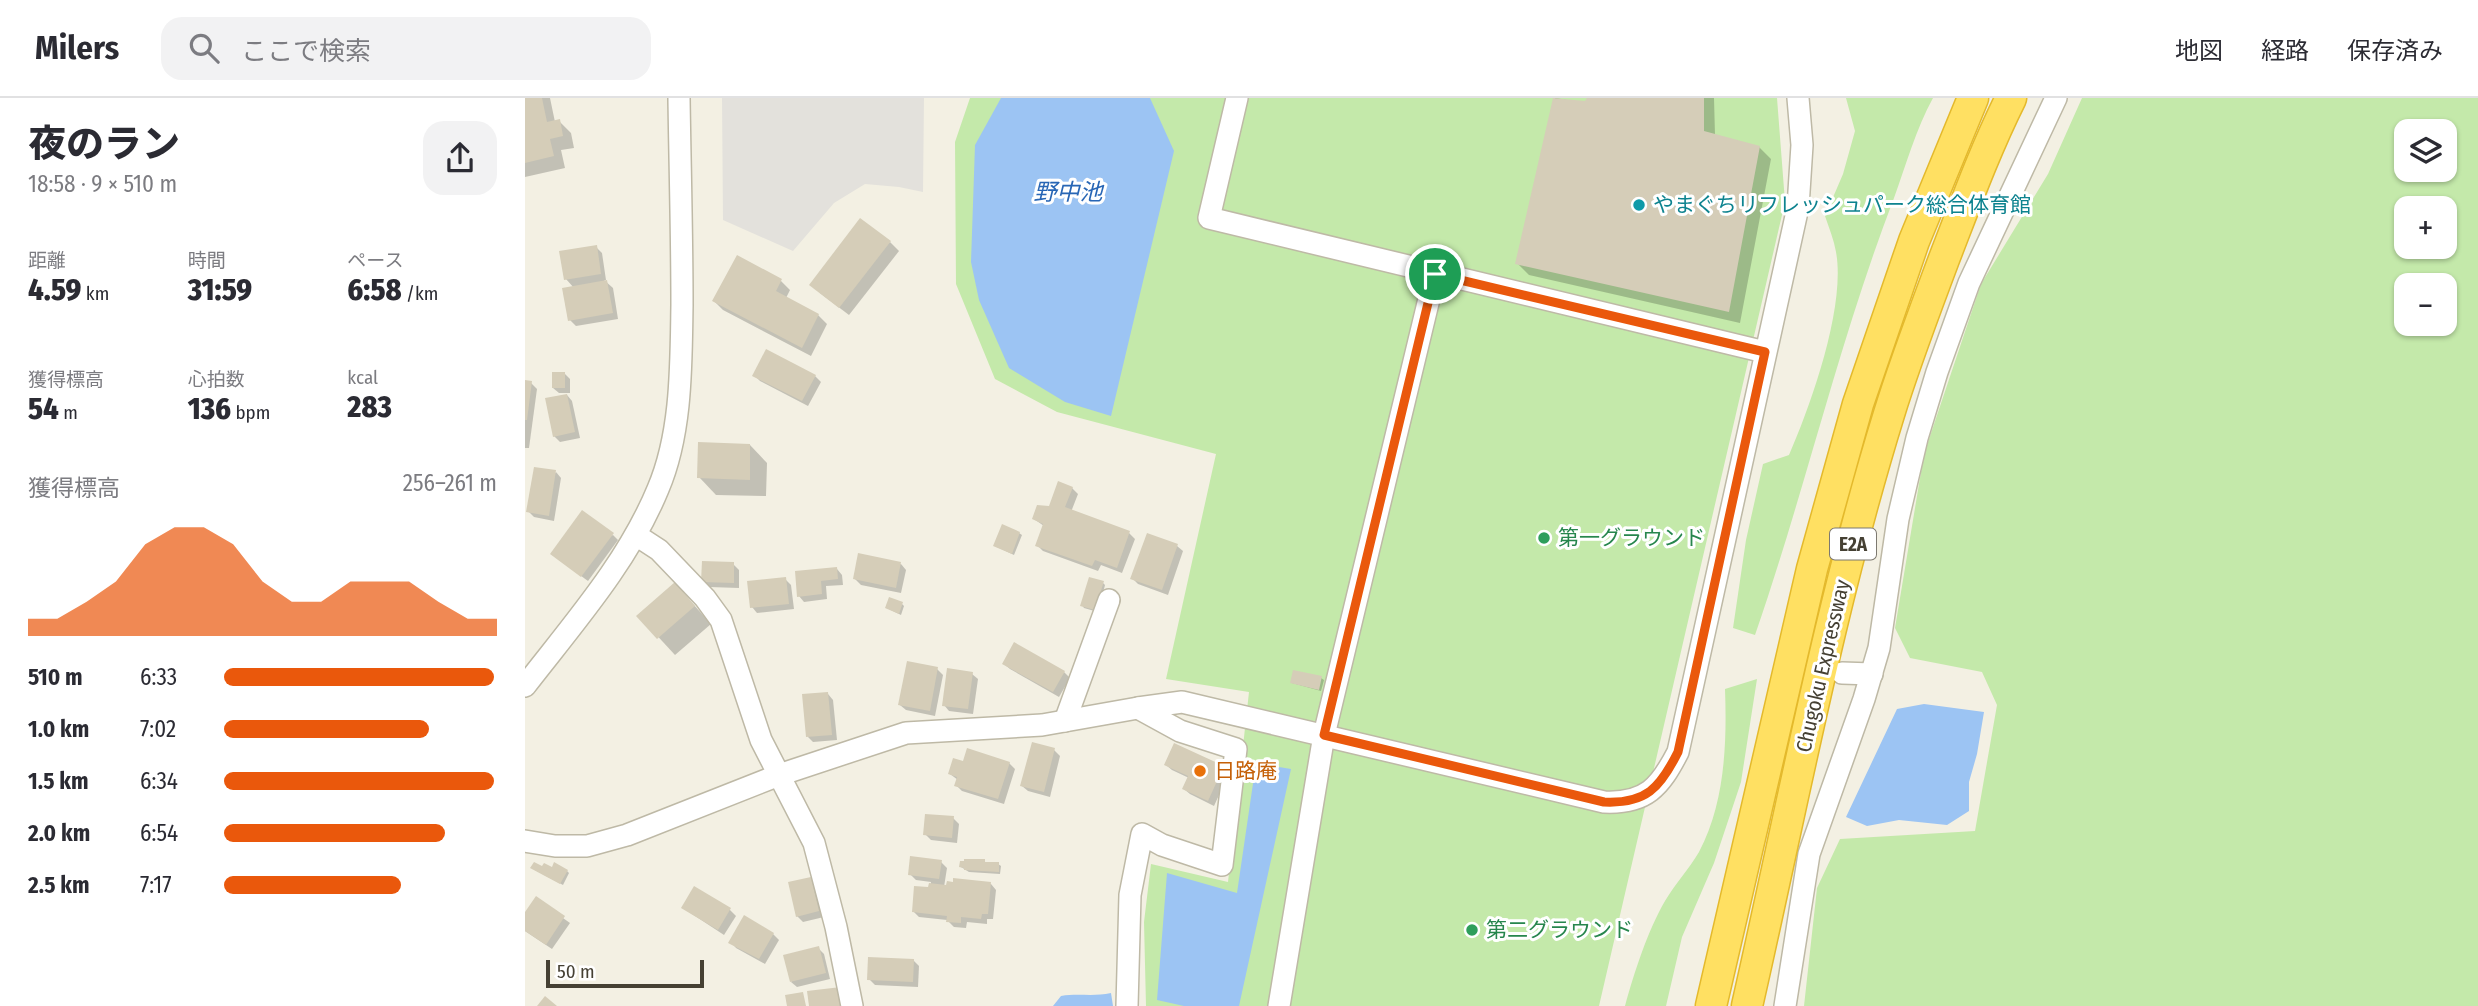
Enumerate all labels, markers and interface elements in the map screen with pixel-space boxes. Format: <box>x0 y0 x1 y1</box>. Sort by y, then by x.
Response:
search box <box>161 17 651 80</box>
text: Milers <box>35 28 119 68</box>
icon: search <box>185 29 223 67</box>
text: ここで検索 <box>241 36 371 67</box>
text: 地図 <box>2175 37 2223 65</box>
text: 経路 <box>2261 37 2309 65</box>
text: 保存済み <box>2347 37 2443 65</box>
map controls <box>2394 119 2457 336</box>
button: layers <box>2394 119 2457 182</box>
text: 夜のラン <box>28 121 180 167</box>
button: share <box>423 121 497 195</box>
text: 18:58 · 9 × 510 m <box>28 170 177 198</box>
water label: 野中池 <box>1034 178 1105 206</box>
place label: やまぐちリフレッシュパーク総合体育館 <box>1653 192 2031 218</box>
button: + <box>2394 196 2457 259</box>
marker: やまぐちリフレッシュパーク総合体育館 <box>1631 197 1647 213</box>
pin <box>1405 244 1465 304</box>
text: 距離 <box>28 249 66 272</box>
text: 時間 <box>188 249 226 272</box>
text: ペース <box>347 249 403 272</box>
icon: arrive <box>1416 255 1454 293</box>
text: 4.59 <box>28 272 81 308</box>
text: 31:59 <box>188 272 252 308</box>
text: 6:58 <box>347 272 402 308</box>
button: − <box>2394 273 2457 336</box>
text: km <box>81 282 109 305</box>
text: /km <box>402 282 438 305</box>
text: kcal <box>347 366 378 389</box>
text: 獲得標高 <box>28 368 104 391</box>
text: 心拍数 <box>188 368 245 391</box>
text: 283 <box>347 389 392 425</box>
text: 54 <box>28 391 59 427</box>
text: 136 <box>188 391 231 427</box>
text: m <box>59 401 78 424</box>
text: bpm <box>231 401 270 424</box>
text: 256–261 m <box>403 469 497 497</box>
text: 獲得標高 <box>28 474 120 502</box>
place label: 第一グラウンド <box>1558 525 1705 551</box>
road number: E2A <box>1830 528 1876 560</box>
marker: 第一グラウンド <box>1536 530 1552 546</box>
street label: Chugoku Expressway <box>1790 577 1856 755</box>
text: 510 m <box>28 663 83 691</box>
text: 6:33 <box>140 663 177 691</box>
text: 1.0 km <box>28 715 89 743</box>
text: 7:02 <box>140 715 176 743</box>
place label: 日路庵 <box>1214 758 1277 784</box>
marker: 日路庵 <box>1192 763 1208 779</box>
text: 1.5 km <box>28 767 89 795</box>
text: 6:34 <box>140 767 178 795</box>
text: 2.0 km <box>28 819 90 847</box>
text: 6:54 <box>140 819 178 847</box>
text: 2.5 km <box>28 871 89 899</box>
text: 7:17 <box>140 871 172 899</box>
place label: 第二グラウンド <box>1486 917 1633 943</box>
marker: 第二グラウンド <box>1464 922 1480 938</box>
scale bar <box>546 957 703 989</box>
text: 50 m <box>557 960 595 983</box>

